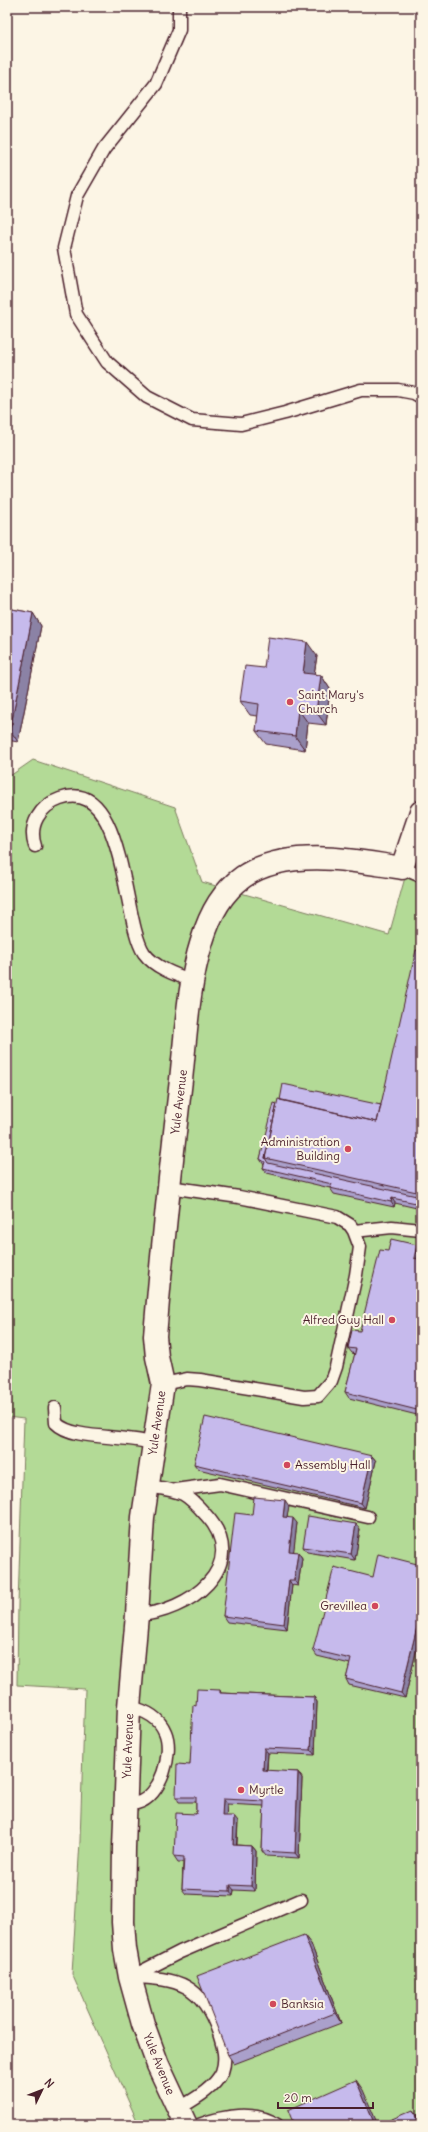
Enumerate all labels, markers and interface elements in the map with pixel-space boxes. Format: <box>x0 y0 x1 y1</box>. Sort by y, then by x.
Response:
place label: Saint Mary's Church <box>298 687 364 716</box>
marker: Saint Mary's Church <box>285 697 295 707</box>
street label: Yule Avenue <box>167 1069 190 1135</box>
place label: Administration Building <box>261 1134 340 1163</box>
marker: Administration Building <box>343 1144 353 1154</box>
place label: Alfred Guy Hall <box>303 1312 384 1327</box>
marker: Alfred Guy Hall <box>387 1315 397 1325</box>
street label: Yule Avenue <box>145 1390 168 1456</box>
place label: Assembly Hall <box>295 1457 370 1472</box>
marker: Assembly Hall <box>282 1460 292 1470</box>
place label: Grevillea <box>320 1598 367 1613</box>
marker: Grevillea <box>370 1601 380 1611</box>
street label: Yule Avenue <box>119 1713 136 1779</box>
place label: Myrtle <box>249 1782 284 1797</box>
marker: Myrtle <box>236 1785 246 1795</box>
place label: Banksia <box>281 1996 324 2011</box>
marker: Banksia <box>268 1999 278 2009</box>
street label: Yule Avenue <box>140 2031 179 2097</box>
north arrow <box>22 2070 62 2110</box>
text: N <box>42 2076 57 2091</box>
scale bar <box>278 2084 373 2110</box>
text: 20 m <box>284 2090 312 2105</box>

